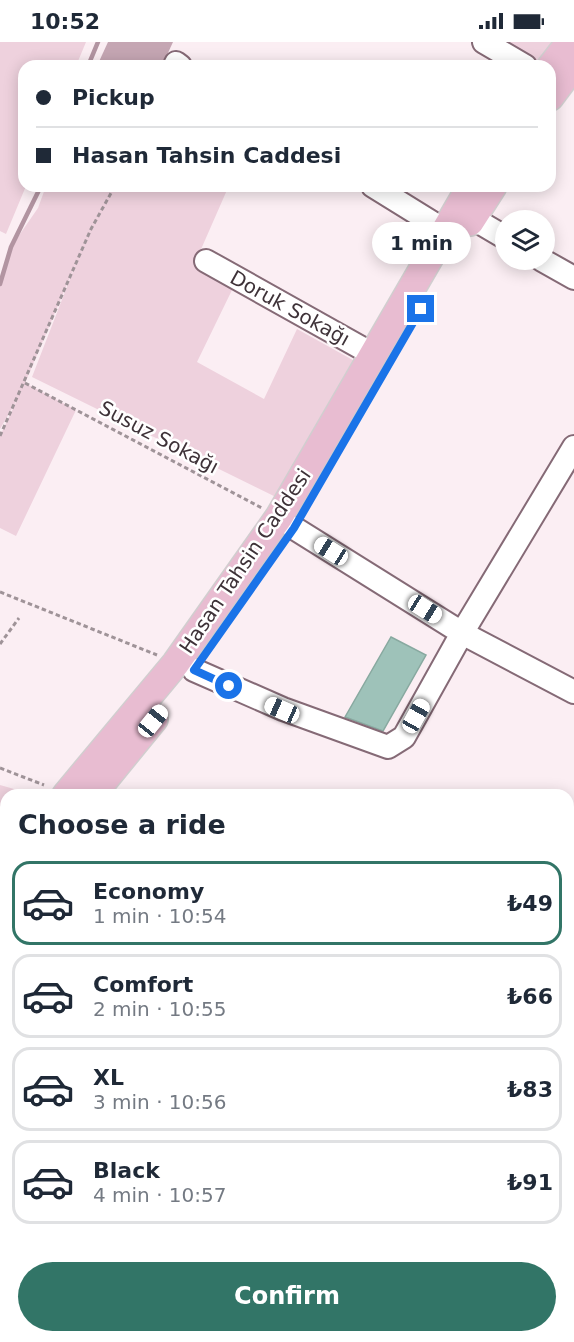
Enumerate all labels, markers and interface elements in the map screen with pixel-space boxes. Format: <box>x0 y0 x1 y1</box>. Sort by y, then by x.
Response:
text: 10:52 <box>30 9 100 34</box>
text: Pickup <box>72 85 155 110</box>
text: Hasan Tahsin Caddesi <box>72 143 341 168</box>
map controls <box>495 210 555 270</box>
button: layers <box>495 210 555 270</box>
callout: 1 min <box>372 222 470 264</box>
text: 1 min <box>390 231 453 255</box>
street label: Doruk Sokağı <box>226 265 354 351</box>
route end <box>407 295 434 322</box>
street label: Susuz Sokağı <box>95 395 223 479</box>
street label: Hasan Tahsin Caddesi <box>174 464 316 658</box>
car <box>311 534 351 568</box>
car <box>405 592 445 626</box>
route start <box>215 672 242 699</box>
car <box>262 694 302 726</box>
car <box>399 696 433 736</box>
car <box>135 701 171 741</box>
text: Choose a ride <box>18 809 226 840</box>
icon: car <box>21 876 75 930</box>
text: Economy <box>93 879 204 904</box>
text: ₺49 <box>507 891 553 916</box>
text: 1 min · 10:54 <box>93 904 227 928</box>
icon: car <box>21 969 75 1023</box>
text: Comfort <box>93 972 193 997</box>
text: ₺66 <box>507 984 553 1009</box>
text: 2 min · 10:55 <box>93 997 227 1021</box>
icon: car <box>21 1062 75 1116</box>
text: XL <box>93 1065 124 1090</box>
text: ₺83 <box>507 1077 553 1102</box>
text: 3 min · 10:56 <box>93 1090 227 1114</box>
icon: car <box>21 1155 75 1209</box>
text: Black <box>93 1158 160 1183</box>
text: ₺91 <box>507 1170 553 1195</box>
text: 4 min · 10:57 <box>93 1183 227 1207</box>
button: Confirm <box>18 1262 556 1331</box>

